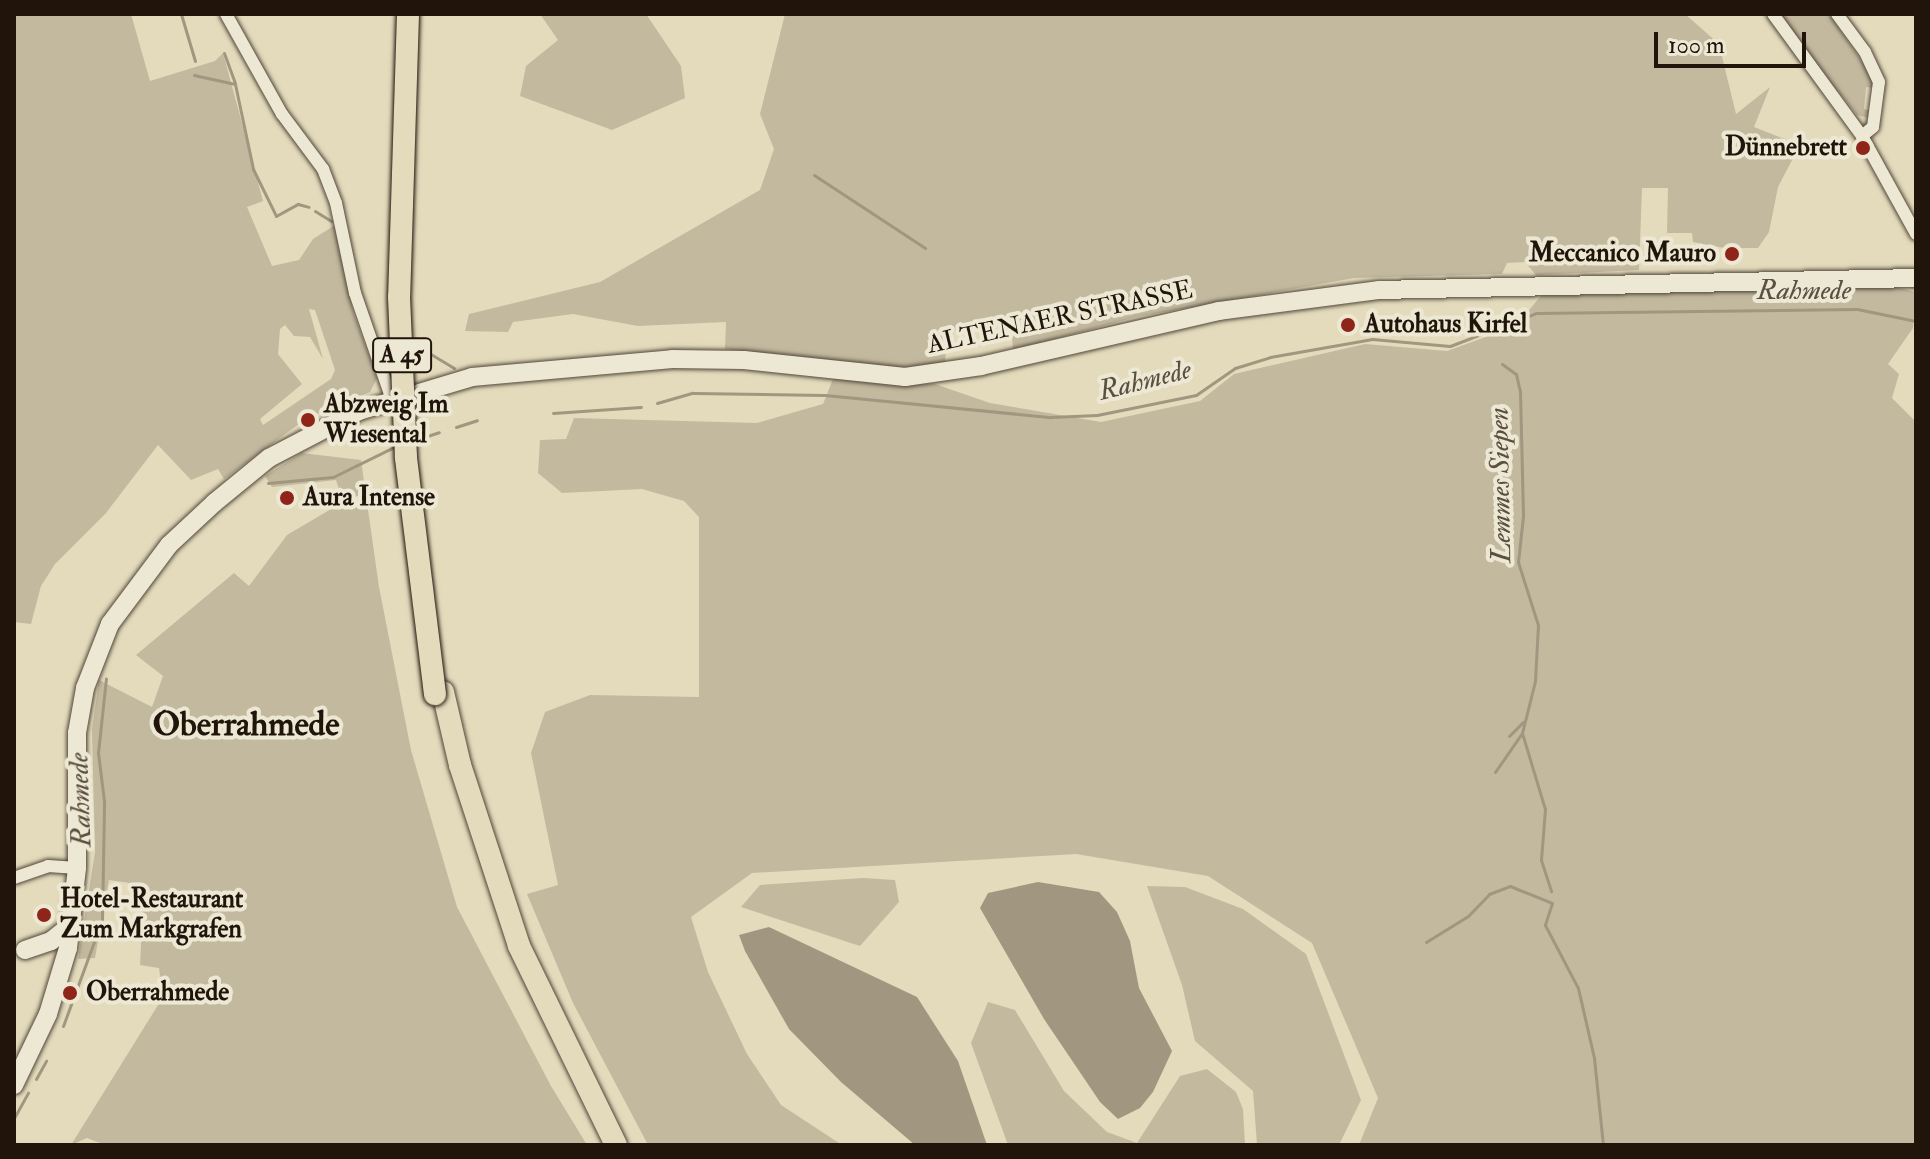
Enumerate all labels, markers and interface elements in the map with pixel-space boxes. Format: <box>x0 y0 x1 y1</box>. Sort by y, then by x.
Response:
scale bar <box>1658 16 1810 66</box>
text: 100 m <box>1668 30 1725 61</box>
place label: Dünnebrett <box>1725 132 1847 164</box>
marker: Dünnebrett <box>1854 139 1872 157</box>
place label: Meccanico Mauro <box>1529 238 1716 270</box>
marker: Meccanico Mauro <box>1723 245 1741 263</box>
water label: Rahmede <box>1757 274 1851 308</box>
street label: ALTENAER STRASSE <box>924 275 1196 361</box>
place label: Autohaus Kirfel <box>1364 309 1527 341</box>
marker: Autohaus Kirfel <box>1339 316 1357 334</box>
road number: A 45 <box>372 335 432 375</box>
water label: Rahmede <box>1095 353 1195 409</box>
place label: Abzweig Im Wiesental <box>324 389 448 450</box>
water label: Lemmes Siepen <box>1483 407 1519 563</box>
marker: Abzweig Im Wiesental <box>299 411 317 429</box>
place label: Aura Intense <box>303 482 435 514</box>
marker: Aura Intense <box>278 489 296 507</box>
district label: Oberrahmede <box>152 705 340 745</box>
water label: Rahmede <box>63 752 99 848</box>
place label: Hotel-Restaurant Zum Markgrafen <box>60 884 243 946</box>
marker: Hotel-Restaurant Zum Markgrafen <box>35 906 53 924</box>
place label: Oberrahmede <box>86 977 229 1009</box>
marker: Oberrahmede <box>61 984 79 1002</box>

